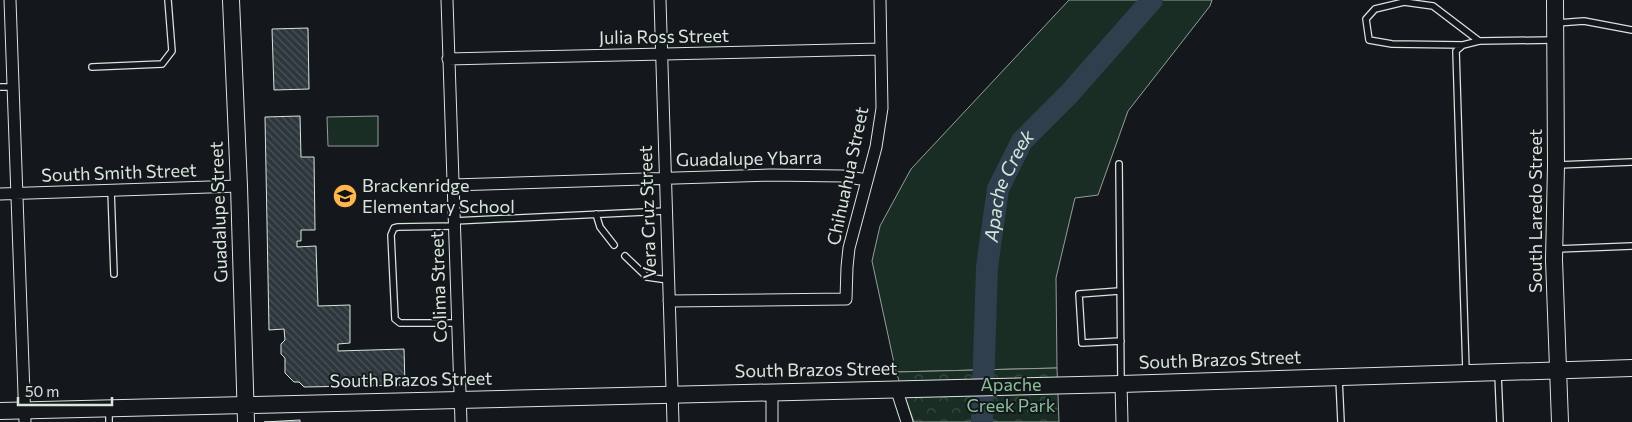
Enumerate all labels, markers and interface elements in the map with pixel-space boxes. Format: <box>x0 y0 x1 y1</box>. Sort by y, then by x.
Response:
street label: Julia Ross Street <box>599 24 729 48</box>
street label: Chihuahua Street <box>822 104 872 247</box>
water label: Apache Creek <box>979 124 1039 244</box>
street label: South Laredo Street <box>1524 129 1546 293</box>
street label: Guadalupe Street <box>205 141 231 283</box>
street label: Vera Cruz Street <box>634 145 660 279</box>
street label: Guadalupe Ybarra <box>676 146 822 170</box>
street label: South Smith Street <box>41 158 197 186</box>
place label: Brackenridge Elementary School <box>362 174 515 217</box>
school or university icon: Brackenridge Elementary School <box>332 183 358 209</box>
street label: Colima Street <box>425 231 451 343</box>
street label: South Brazos Street <box>1138 345 1302 373</box>
street label: South Brazos Street <box>735 357 897 381</box>
street label: South Brazos Street <box>330 367 492 391</box>
park label: Apache Creek Park <box>966 373 1056 416</box>
scale bar <box>18 374 111 406</box>
text: 50 m <box>25 382 59 400</box>

